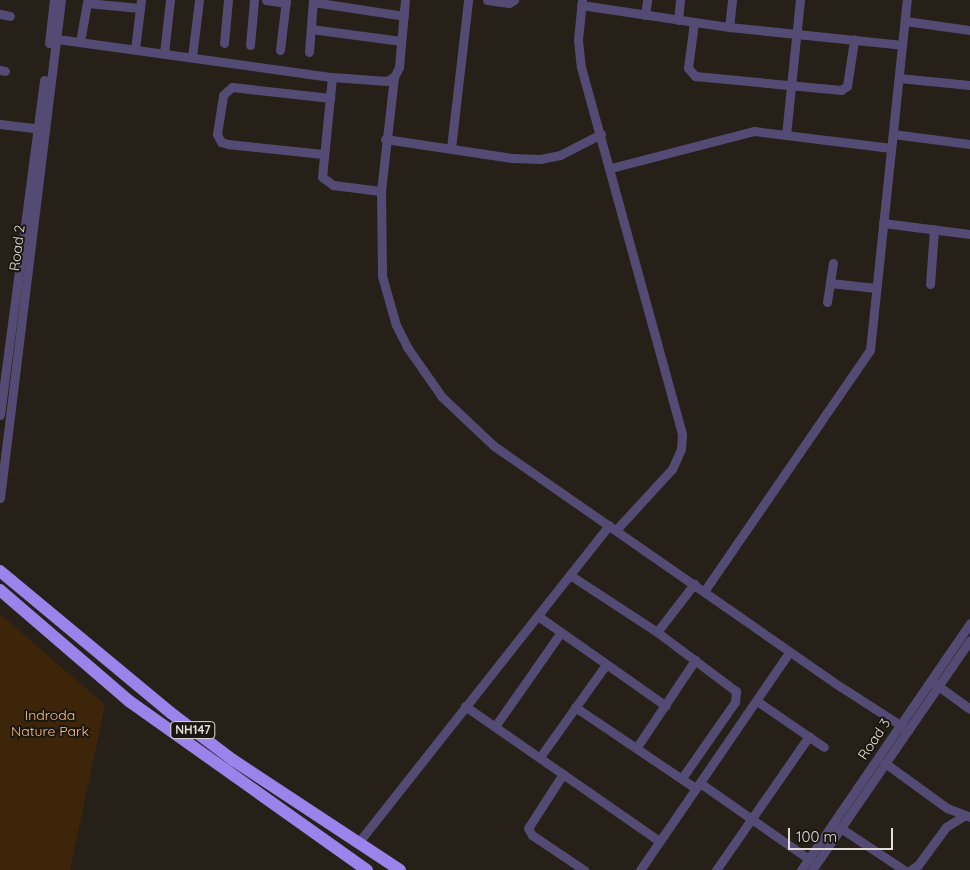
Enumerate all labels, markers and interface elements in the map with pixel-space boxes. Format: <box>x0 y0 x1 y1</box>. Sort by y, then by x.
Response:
street label: Road 2 <box>6 224 28 272</box>
park label: Indroda Nature Park <box>11 707 89 740</box>
street label: Road 3 <box>854 715 894 763</box>
road number: NH147 <box>169 720 217 740</box>
scale bar <box>790 818 895 850</box>
text: 100 m <box>796 827 837 846</box>

